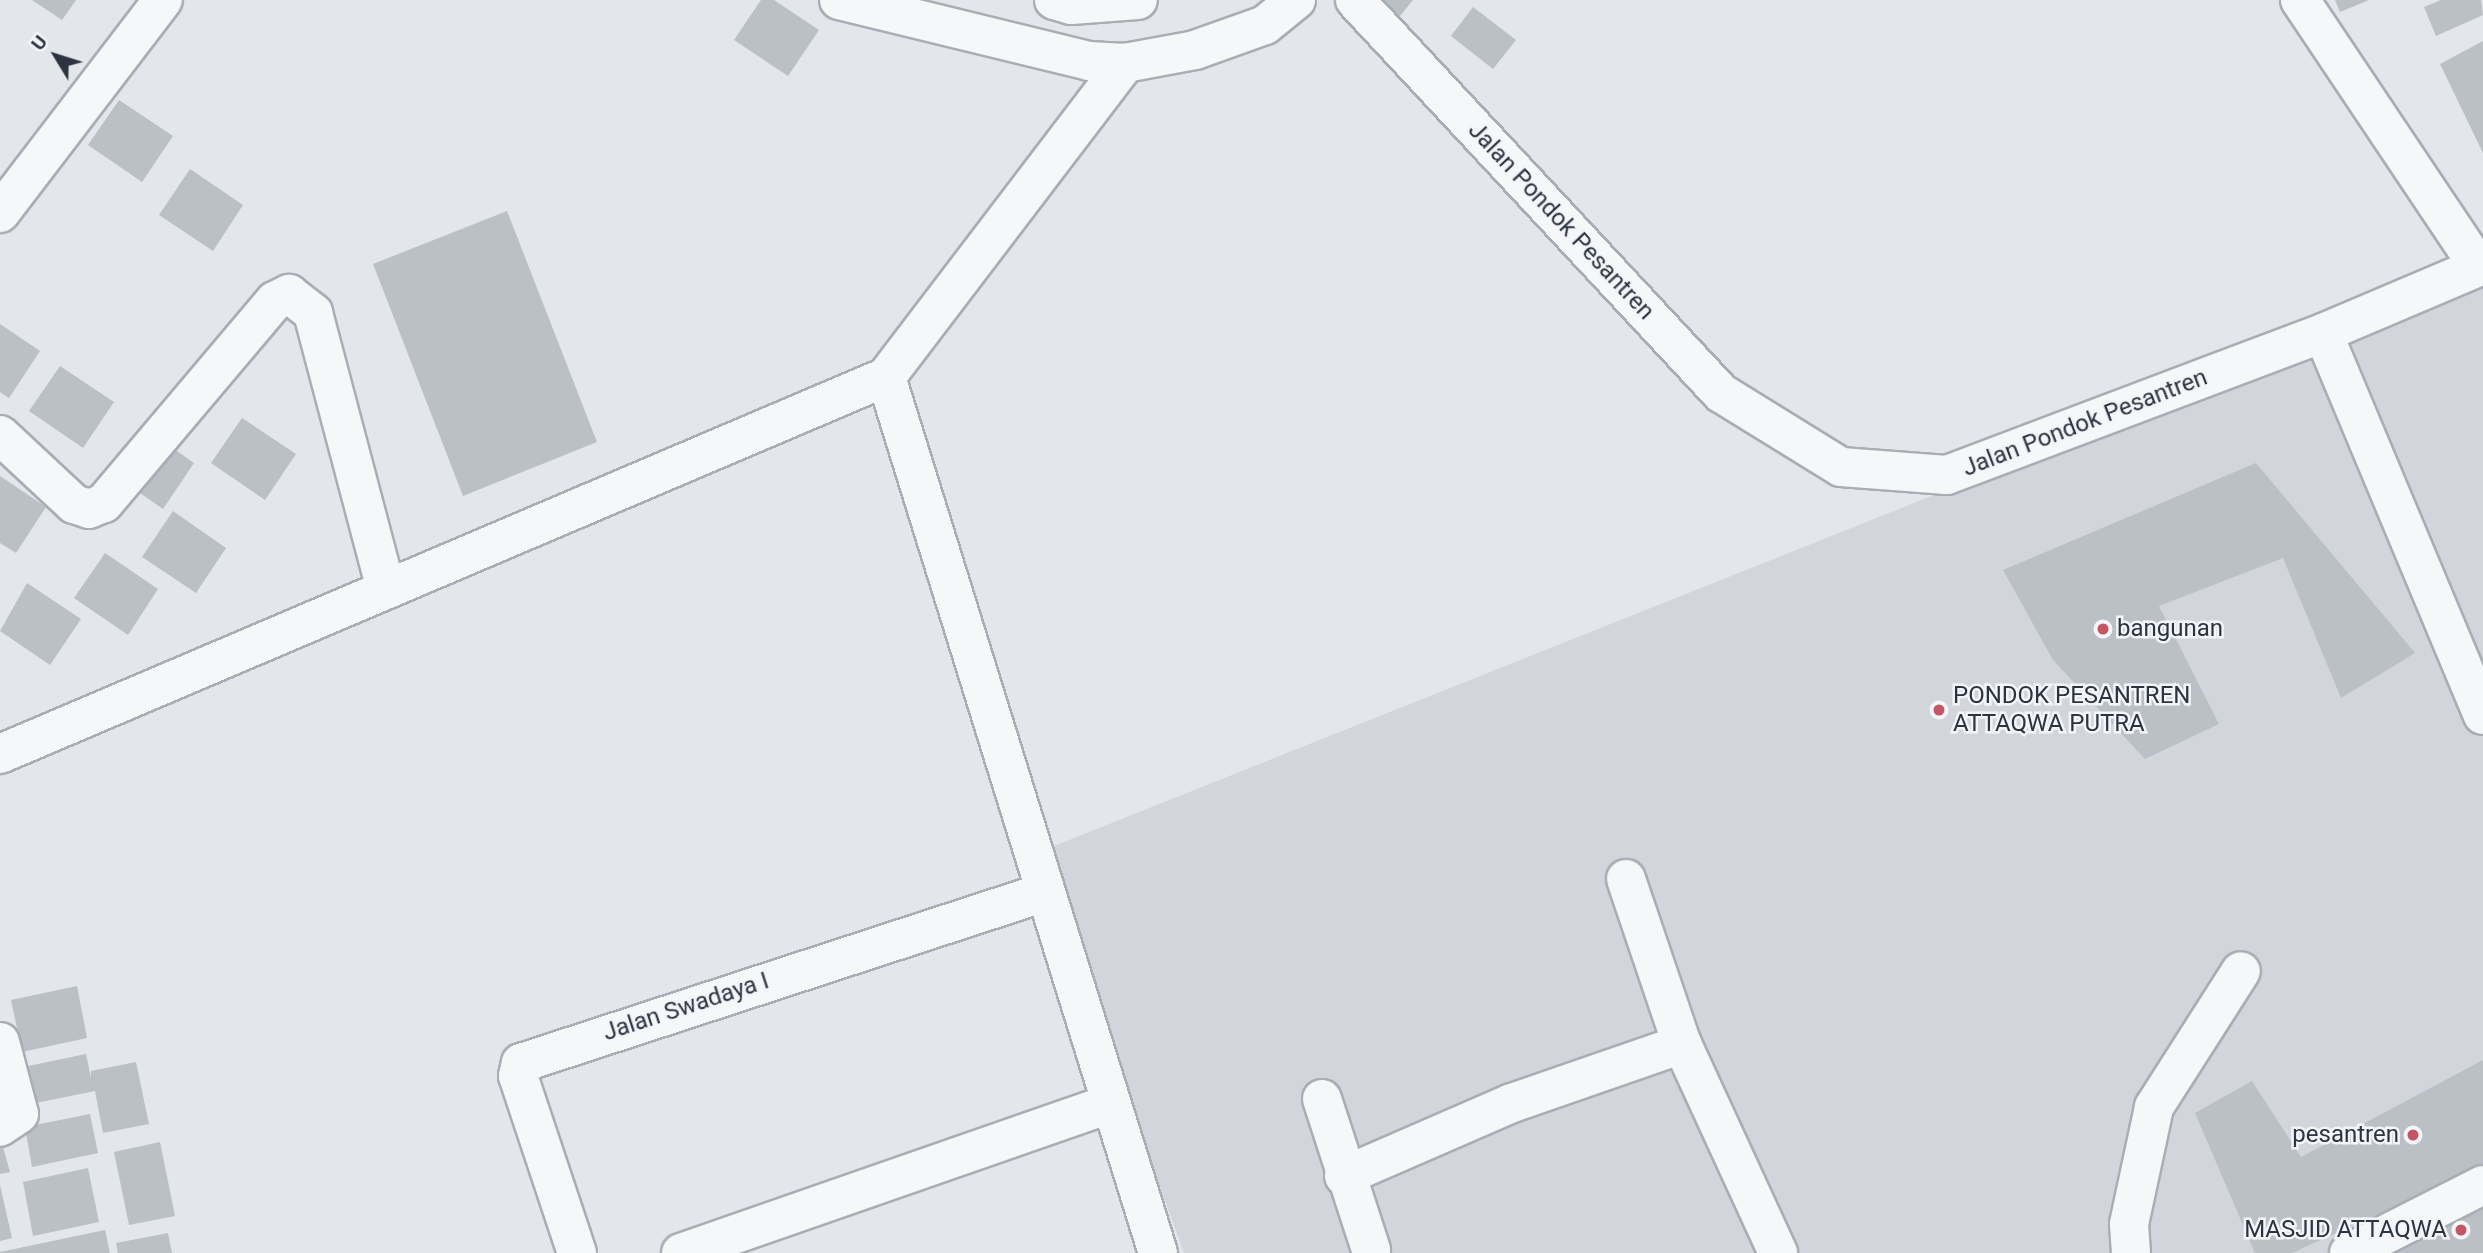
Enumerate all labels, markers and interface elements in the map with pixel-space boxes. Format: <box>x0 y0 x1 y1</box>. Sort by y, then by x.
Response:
north arrow <box>21 21 91 91</box>
text: U <box>26 31 52 55</box>
street label: Jalan Pondok Pesantren <box>1462 116 1660 326</box>
street label: Jalan Pondok Pesantren <box>1959 363 2211 483</box>
place label: bangunan <box>2117 615 2223 643</box>
marker: bangunan <box>2095 621 2111 637</box>
place label: PONDOK PESANTREN ATTAQWA PUTRA <box>1953 682 2190 738</box>
marker: PONDOK PESANTREN ATTAQWA PUTRA <box>1931 702 1947 718</box>
street label: Jalan Swadaya I <box>599 967 773 1047</box>
place label: pesantren <box>2292 1121 2399 1149</box>
marker: pesantren <box>2405 1127 2421 1143</box>
place label: MASJID ATTAQWA <box>2244 1216 2447 1244</box>
marker: MASJID ATTAQWA <box>2453 1222 2469 1238</box>

